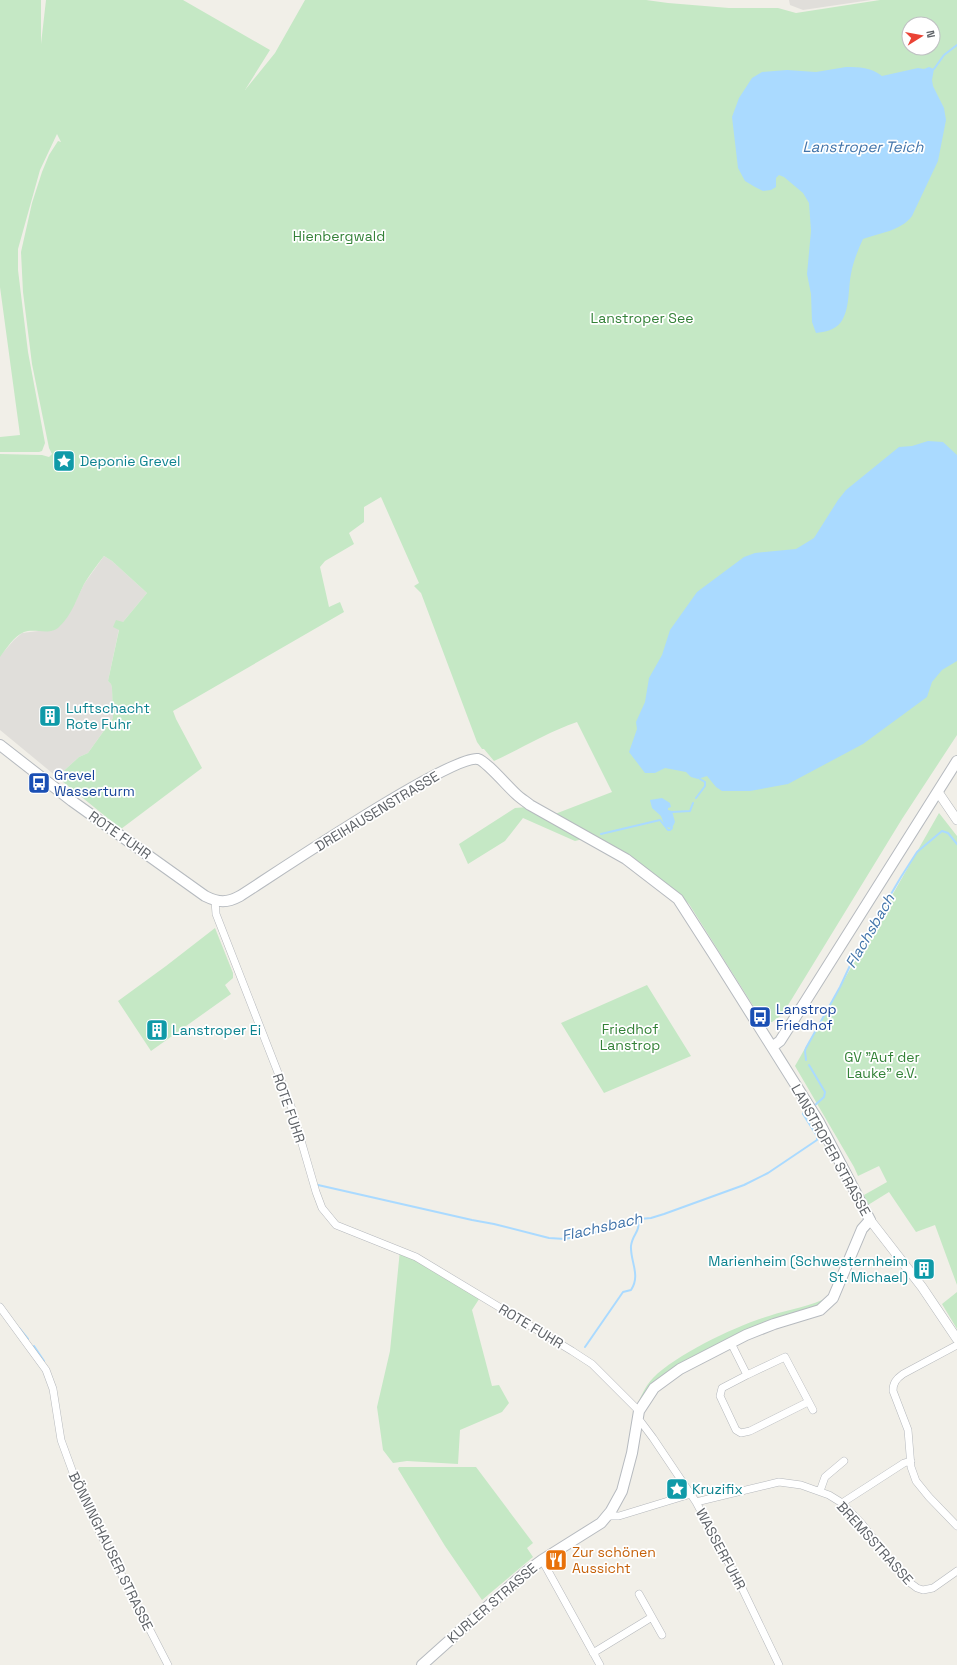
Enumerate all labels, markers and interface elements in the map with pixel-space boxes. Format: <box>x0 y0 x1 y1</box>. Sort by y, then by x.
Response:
north arrow <box>901 16 941 56</box>
text: N <box>923 29 938 39</box>
water label: Lanstroper Teich <box>803 137 924 156</box>
park label: Hienbergwald <box>293 227 385 245</box>
park label: Lanstroper See <box>591 309 693 327</box>
place icon: Deponie Grevel <box>51 448 77 474</box>
place label: Deponie Grevel <box>80 452 180 470</box>
place label: Luftschacht Rote Fuhr <box>66 699 150 733</box>
building icon: Luftschacht Rote Fuhr <box>37 703 63 729</box>
place label: Grevel Wasserturm <box>54 766 135 800</box>
street label: DREIHAUSENSTRASSE <box>312 767 442 855</box>
bus stop icon: Grevel Wasserturm <box>26 770 52 796</box>
street label: ROTE FUHR <box>85 807 155 863</box>
water label: Flachsbach <box>841 890 899 971</box>
place label: Lanstrop Friedhof <box>776 1000 837 1034</box>
bus stop icon: Lanstrop Friedhof <box>747 1004 773 1030</box>
building icon: Lanstroper Ei <box>144 1017 170 1043</box>
park label: Friedhof Lanstrop <box>600 1020 660 1054</box>
place label: Lanstroper Ei <box>172 1021 261 1039</box>
park label: GV "Auf der Lauke" e.V. <box>844 1048 920 1082</box>
street label: ROTE FUHR <box>269 1071 309 1145</box>
street label: LANSTROPER STRASSE <box>787 1081 875 1219</box>
water label: Flachsbach <box>560 1208 645 1245</box>
place label: Marienheim (Schwesternheim St. Michael) <box>708 1252 908 1286</box>
building icon: Marienheim (Schwesternheim St. Michael) <box>911 1256 937 1282</box>
street label: ROTE FUHR <box>495 1300 567 1352</box>
street label: BÖNNINGHAUSER STRASSE <box>65 1469 157 1633</box>
place icon: Kruzifix <box>664 1476 690 1502</box>
place label: Kruzifix <box>692 1480 743 1498</box>
street label: BREMSSTRASSE <box>833 1498 917 1588</box>
street label: WASSERFUHR <box>692 1505 750 1593</box>
place label: Zur schönen Aussicht <box>572 1543 656 1577</box>
restaurant icon: Zur schönen Aussicht <box>543 1547 569 1573</box>
street label: KURLER STRASSE <box>443 1559 541 1647</box>

